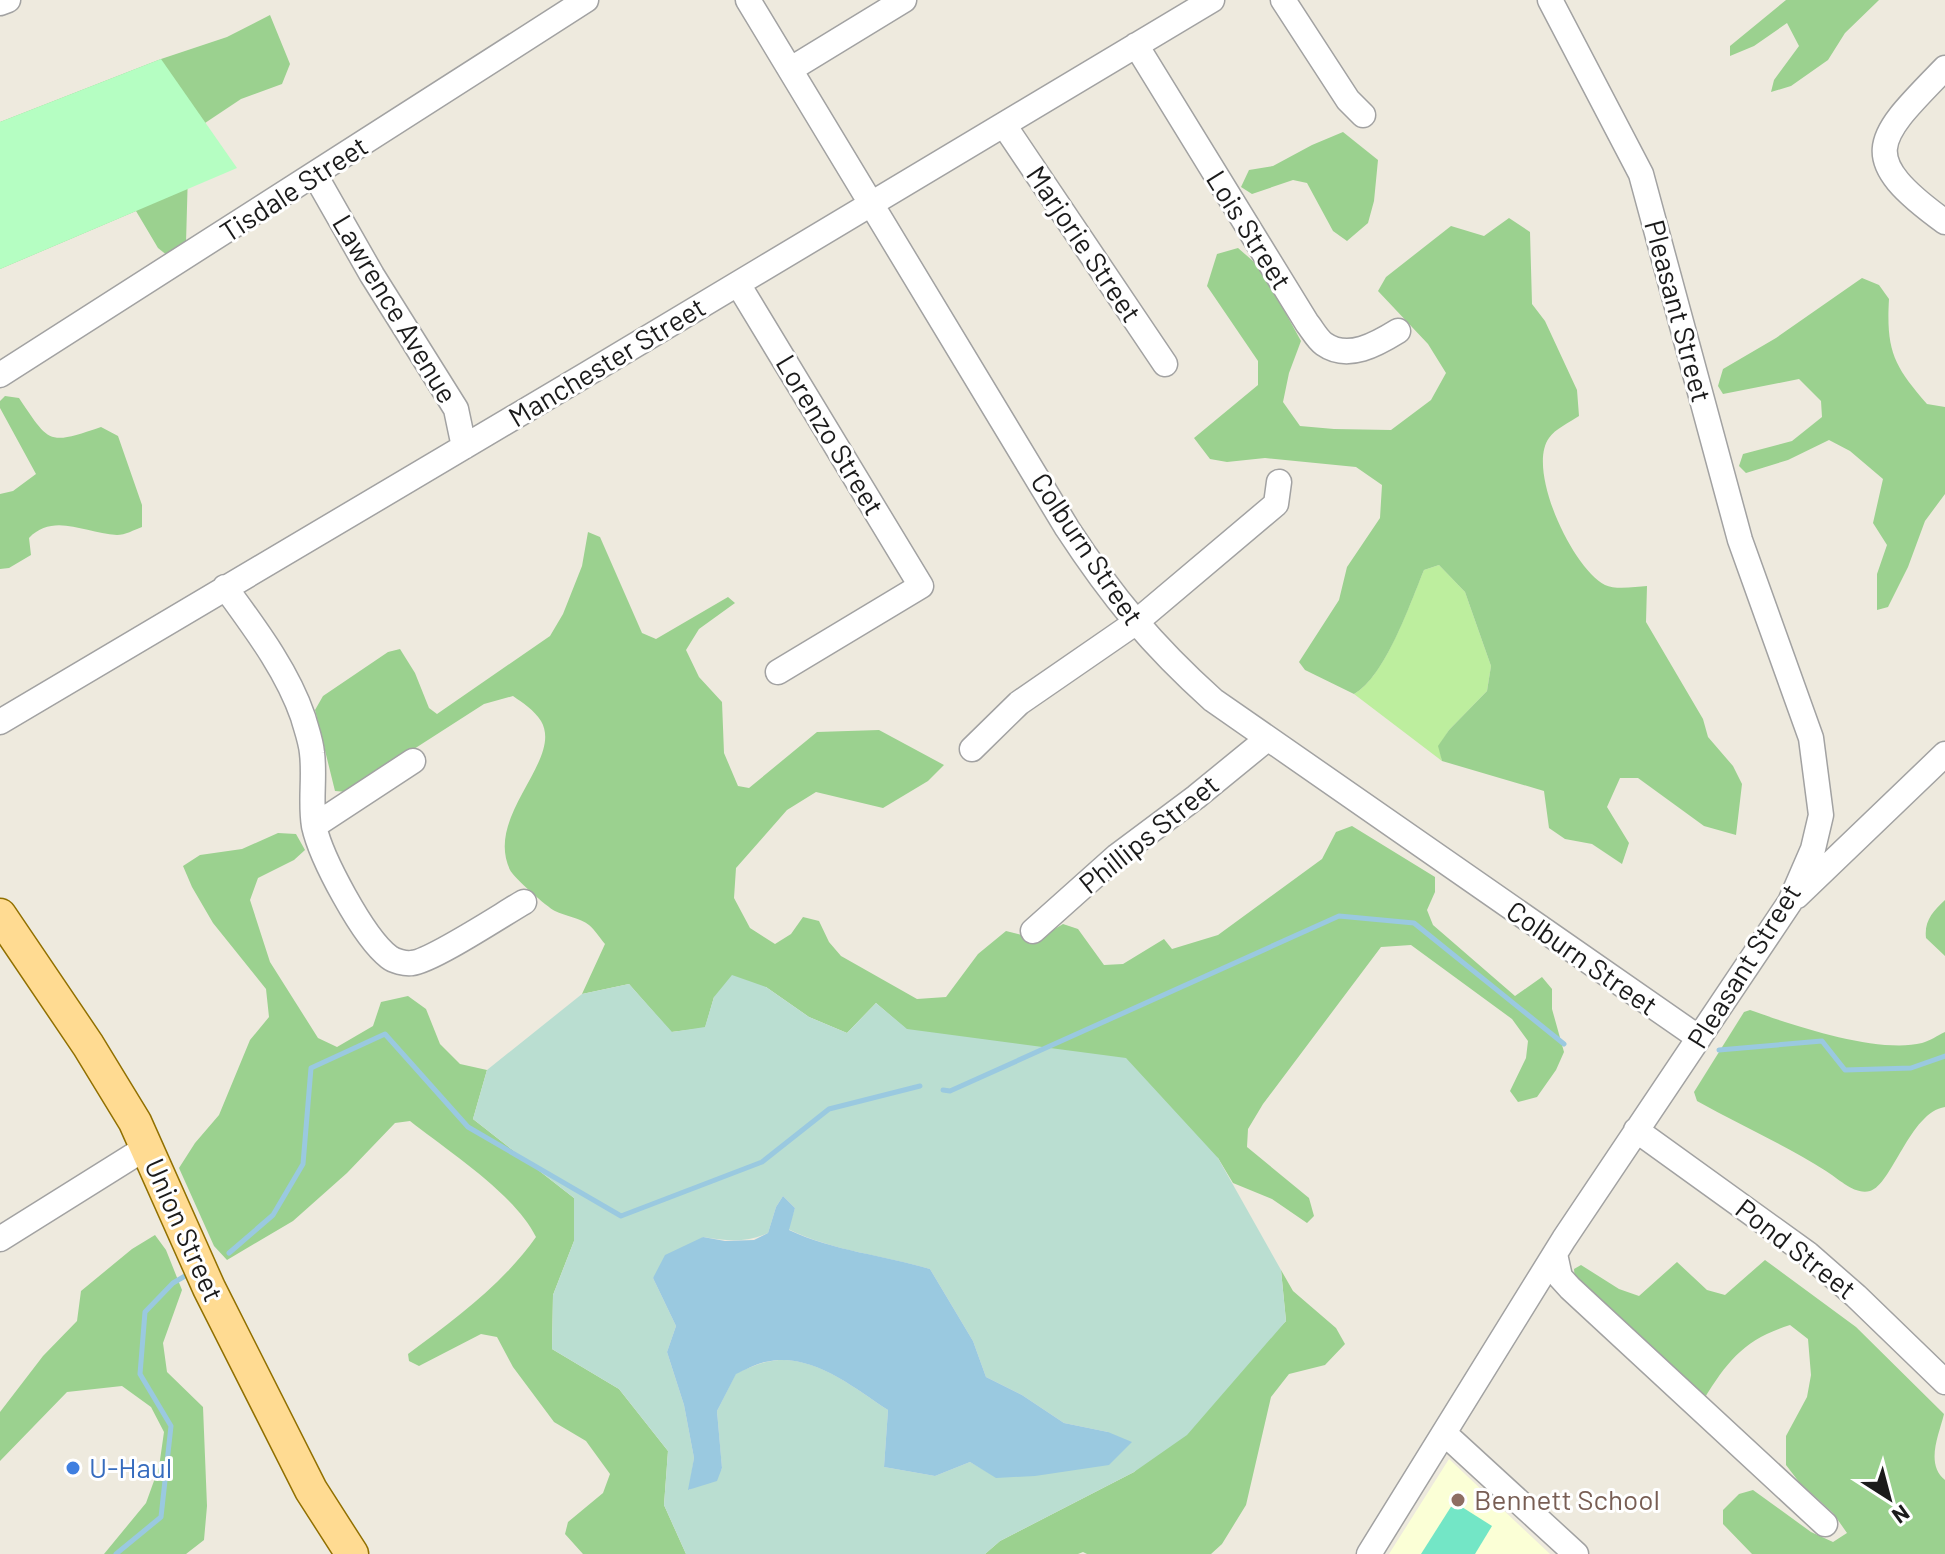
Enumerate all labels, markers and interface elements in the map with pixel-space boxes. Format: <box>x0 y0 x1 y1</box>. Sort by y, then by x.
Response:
street label: Tisdale Street <box>213 128 374 248</box>
street label: Marjorie Street <box>1020 159 1150 328</box>
street label: Lois Street <box>1200 164 1300 295</box>
street label: Lawrence Avenue <box>326 208 466 409</box>
street label: Pleasant Street <box>1638 216 1720 406</box>
street label: Manchester Street <box>502 289 711 433</box>
street label: Lorenzo Street <box>770 348 892 521</box>
street label: Colburn Street <box>1024 466 1151 631</box>
street label: Phillips Street <box>1072 767 1225 900</box>
street label: Pleasant Street <box>1679 877 1807 1054</box>
street label: Colburn Street <box>1501 893 1665 1022</box>
street label: Union Street <box>138 1153 232 1306</box>
street label: Pond Street <box>1730 1191 1864 1306</box>
place label: U-Haul <box>89 1450 172 1484</box>
north arrow <box>1849 1458 1929 1538</box>
marker: U-Haul <box>64 1459 82 1477</box>
place label: Bennett School <box>1474 1482 1660 1516</box>
marker: Bennett School <box>1449 1491 1467 1509</box>
text: N <box>1888 1500 1915 1530</box>

